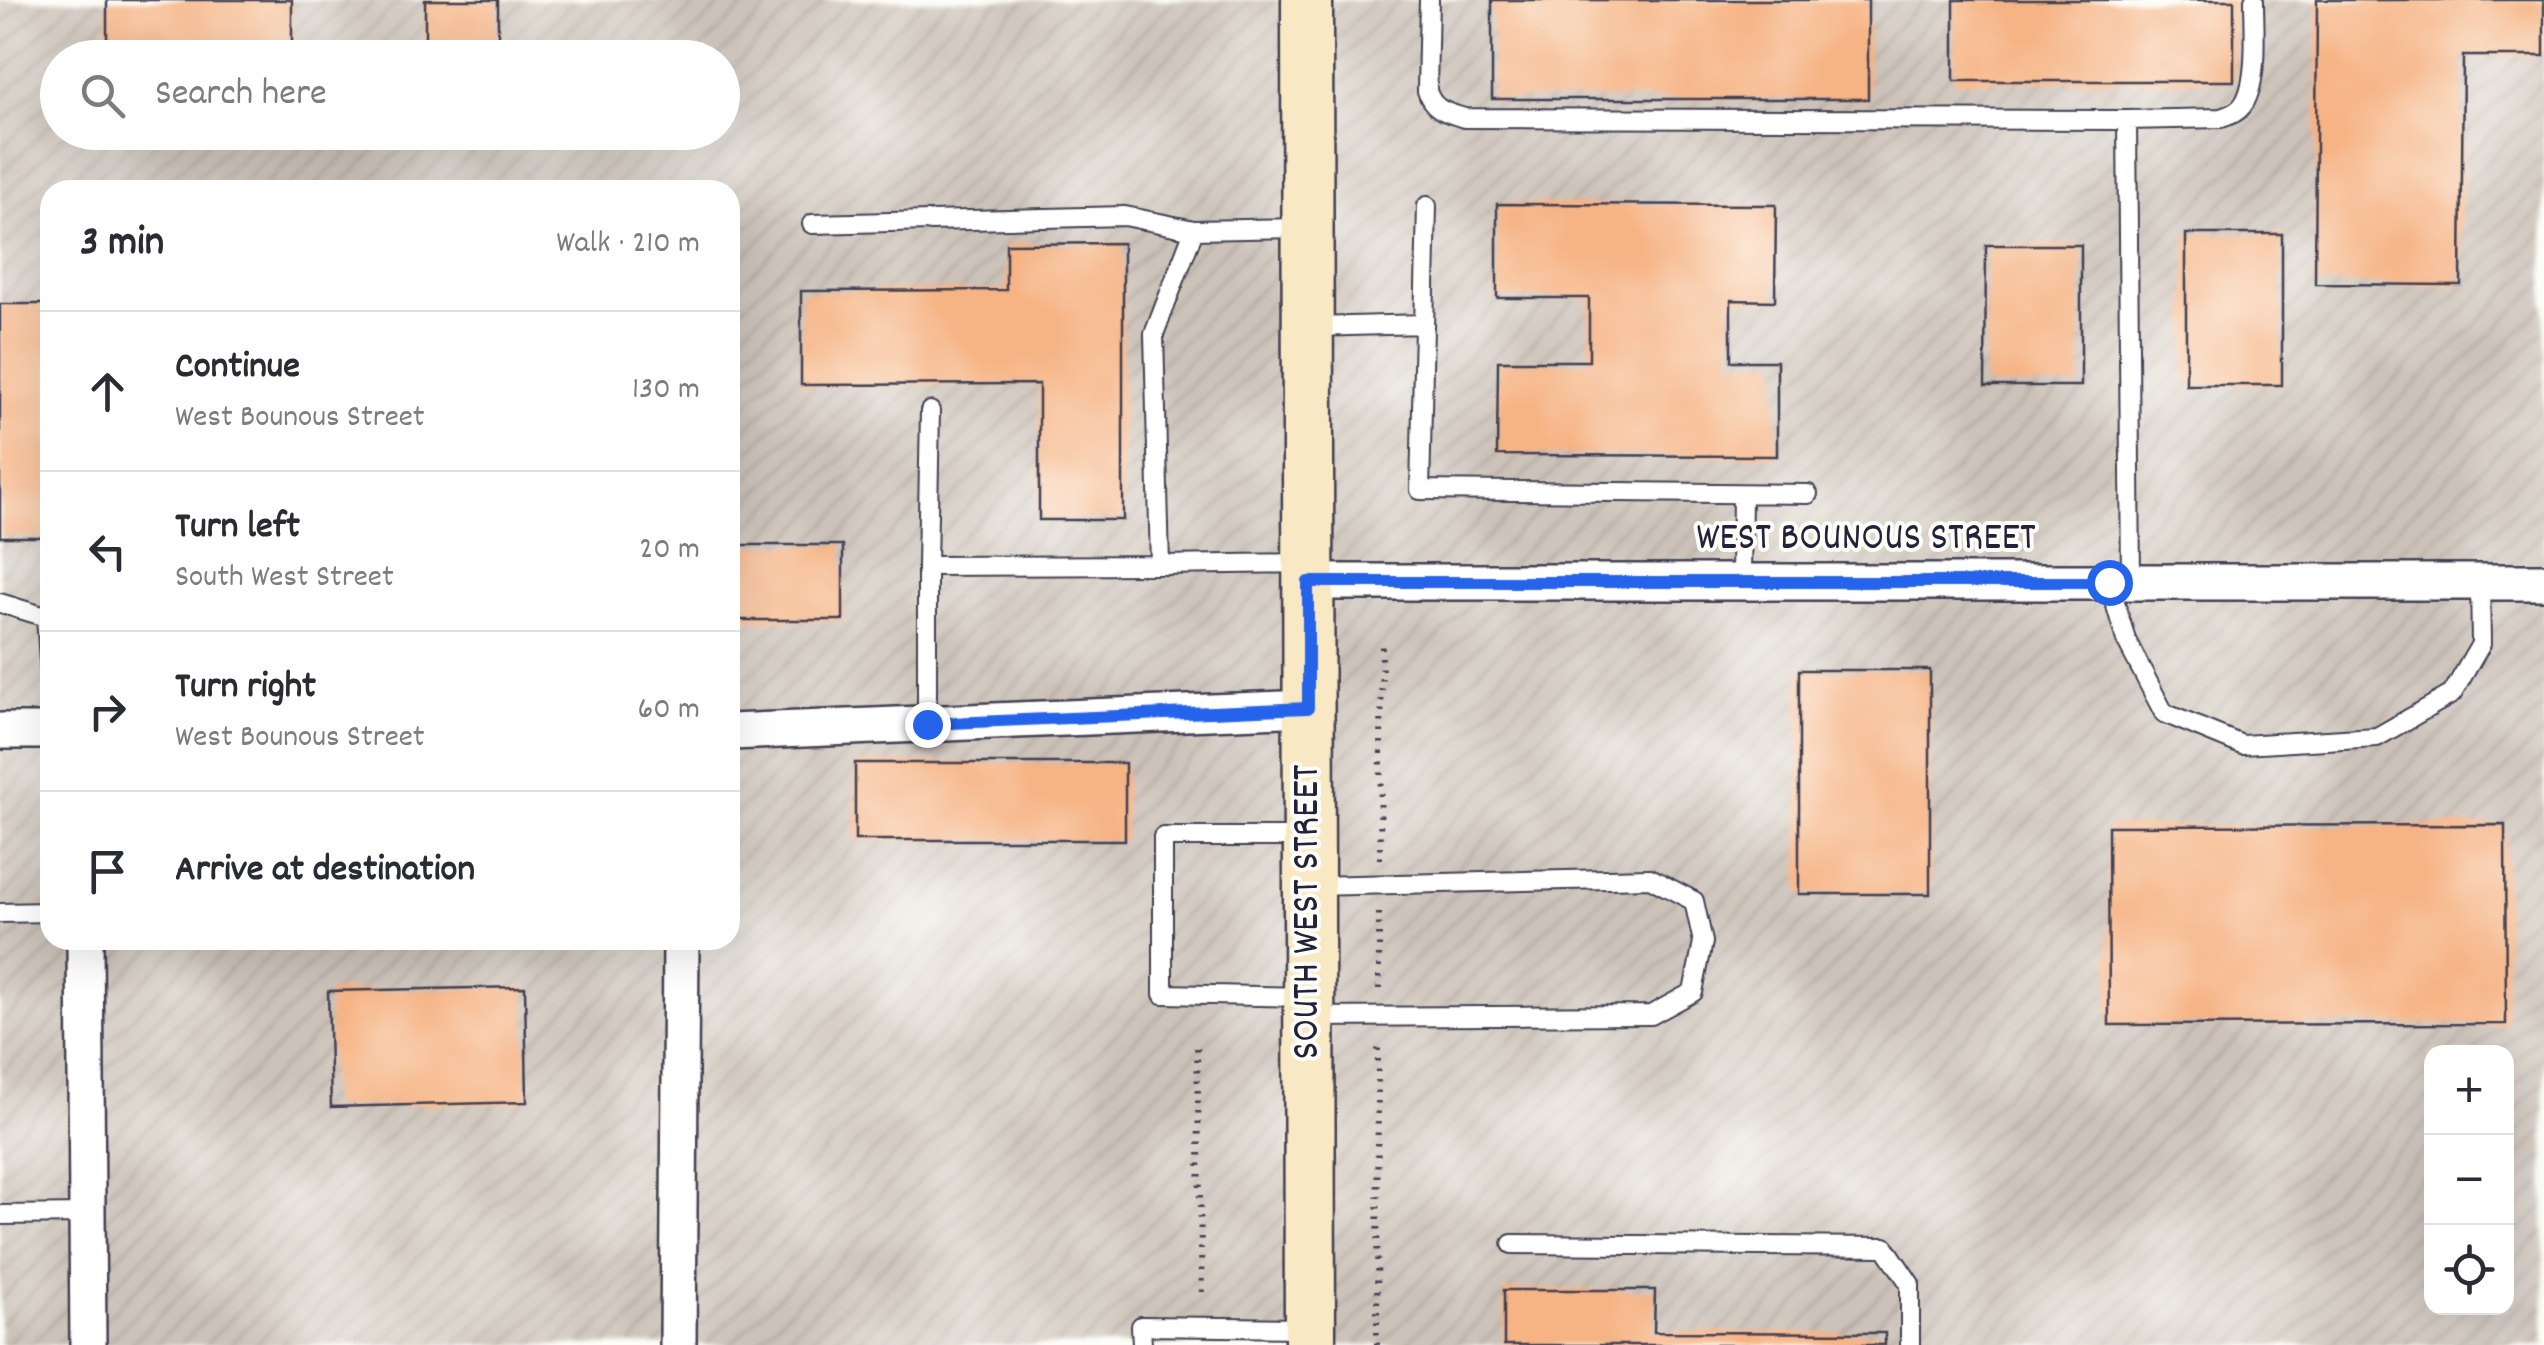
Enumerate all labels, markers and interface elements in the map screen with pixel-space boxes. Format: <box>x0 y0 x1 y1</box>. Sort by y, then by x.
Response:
search box <box>40 40 740 150</box>
icon: search <box>75 68 130 123</box>
text: Search here <box>155 68 327 123</box>
text: 3 min <box>80 215 164 275</box>
text: Walk · 210 m <box>556 222 700 268</box>
text: Continue <box>175 341 300 396</box>
icon: ahead <box>80 364 135 419</box>
text: 130 m <box>632 368 700 414</box>
text: West Bounous Street <box>175 396 425 442</box>
text: Turn left <box>175 501 300 556</box>
street label: WEST BOUNOUS STREET <box>1696 512 2036 569</box>
icon: left <box>80 524 135 579</box>
text: 20 m <box>639 528 700 574</box>
text: South West Street <box>175 556 394 602</box>
route start <box>2087 560 2133 606</box>
text: Turn right <box>175 661 316 716</box>
icon: right <box>80 684 135 739</box>
text: 60 m <box>638 688 700 734</box>
route end <box>905 702 951 748</box>
text: West Bounous Street <box>175 716 425 762</box>
street label: SOUTH WEST STREET <box>1281 765 1338 1059</box>
icon: arrive <box>80 844 135 899</box>
text: Arrive at destination <box>175 844 475 899</box>
map controls <box>2424 1045 2514 1315</box>
button: + <box>2424 1045 2514 1135</box>
button: − <box>2424 1135 2514 1225</box>
button: locate <box>2424 1225 2514 1315</box>

